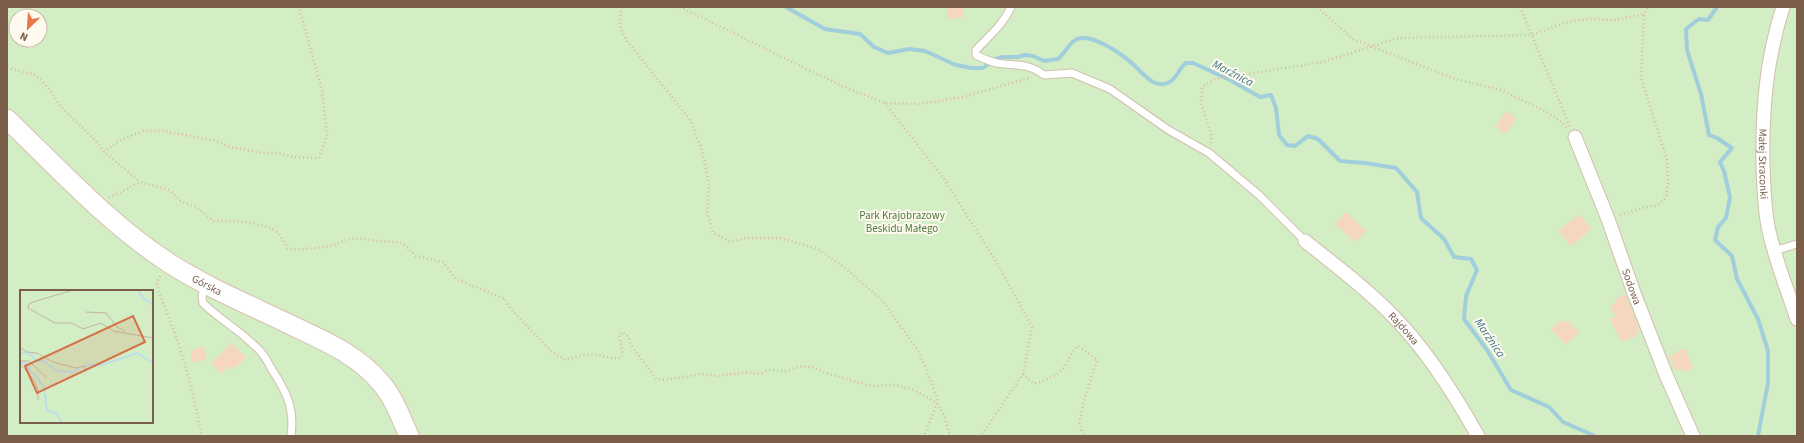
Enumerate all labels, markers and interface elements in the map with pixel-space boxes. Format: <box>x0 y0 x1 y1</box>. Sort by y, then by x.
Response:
north arrow <box>8 8 48 48</box>
text: N <box>17 28 30 45</box>
water label: Marźnica <box>1209 56 1257 91</box>
street label: Małej Straconki <box>1755 128 1772 200</box>
park label: Park Krajobrazowy Beskidu Małego <box>859 208 945 236</box>
street label: Sodowa <box>1618 267 1645 307</box>
street label: Górska <box>189 271 224 299</box>
inset map <box>20 290 153 423</box>
street label: Rajdowa <box>1385 309 1422 348</box>
water label: Marźnica <box>1470 315 1509 362</box>

